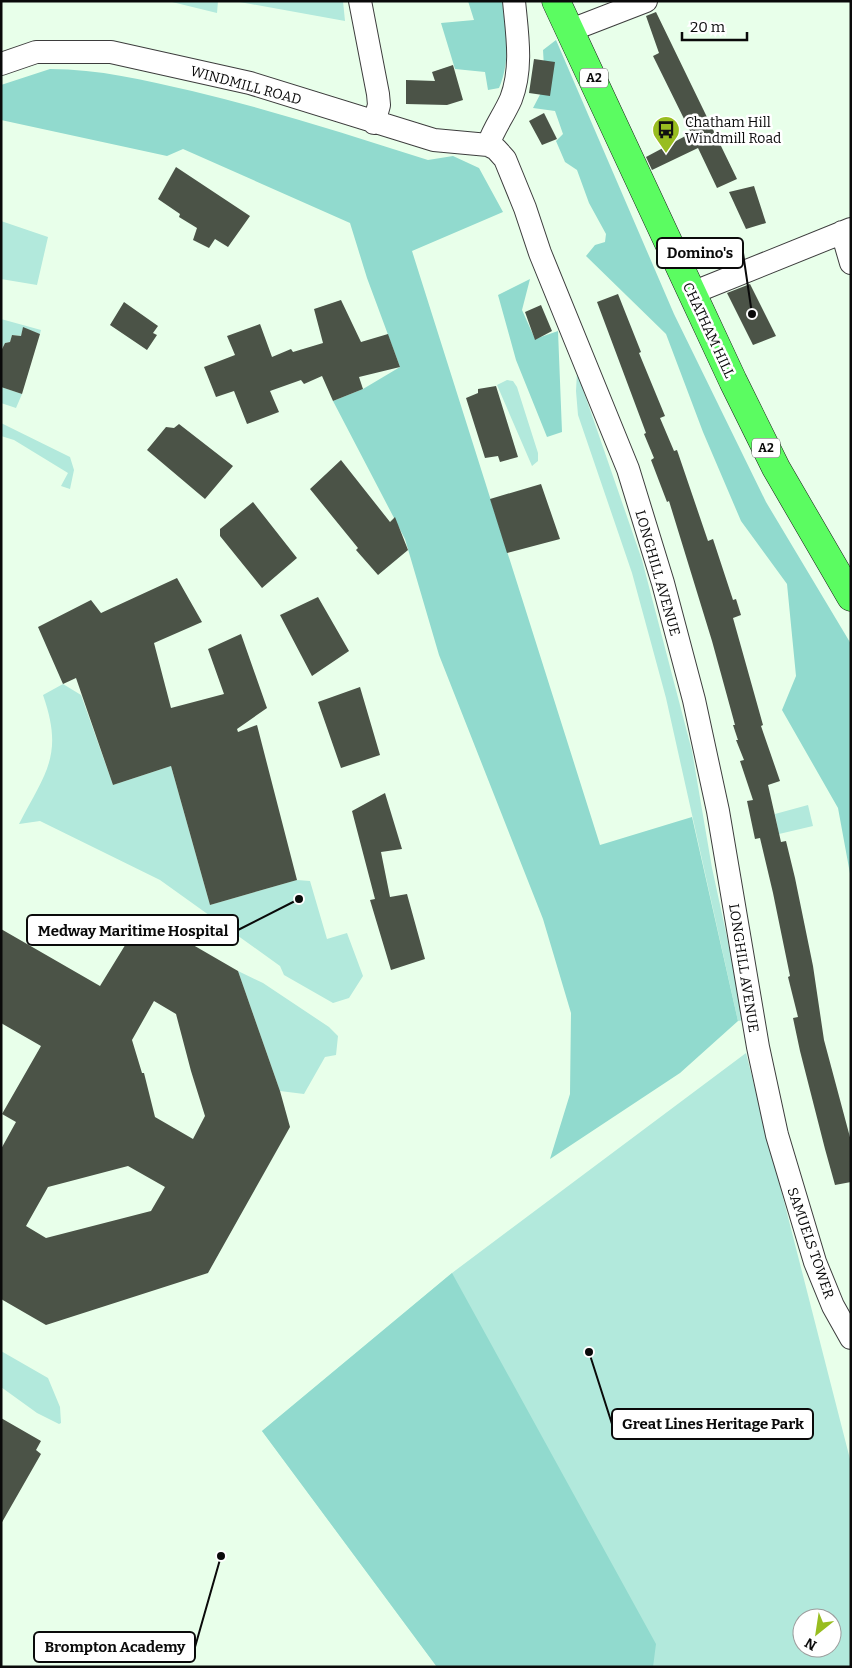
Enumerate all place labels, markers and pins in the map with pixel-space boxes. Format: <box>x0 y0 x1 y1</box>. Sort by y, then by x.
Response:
place label: Chatham Hill Windmill Road <box>685 114 781 147</box>
bus stop icon: Chatham Hill Windmill Road <box>651 115 681 154</box>
callout: Domino's <box>657 238 743 268</box>
callout: Medway Maritime Hospital <box>27 915 238 945</box>
callout: Great Lines Heritage Park <box>612 1409 813 1439</box>
callout: Brompton Academy <box>34 1632 195 1662</box>

